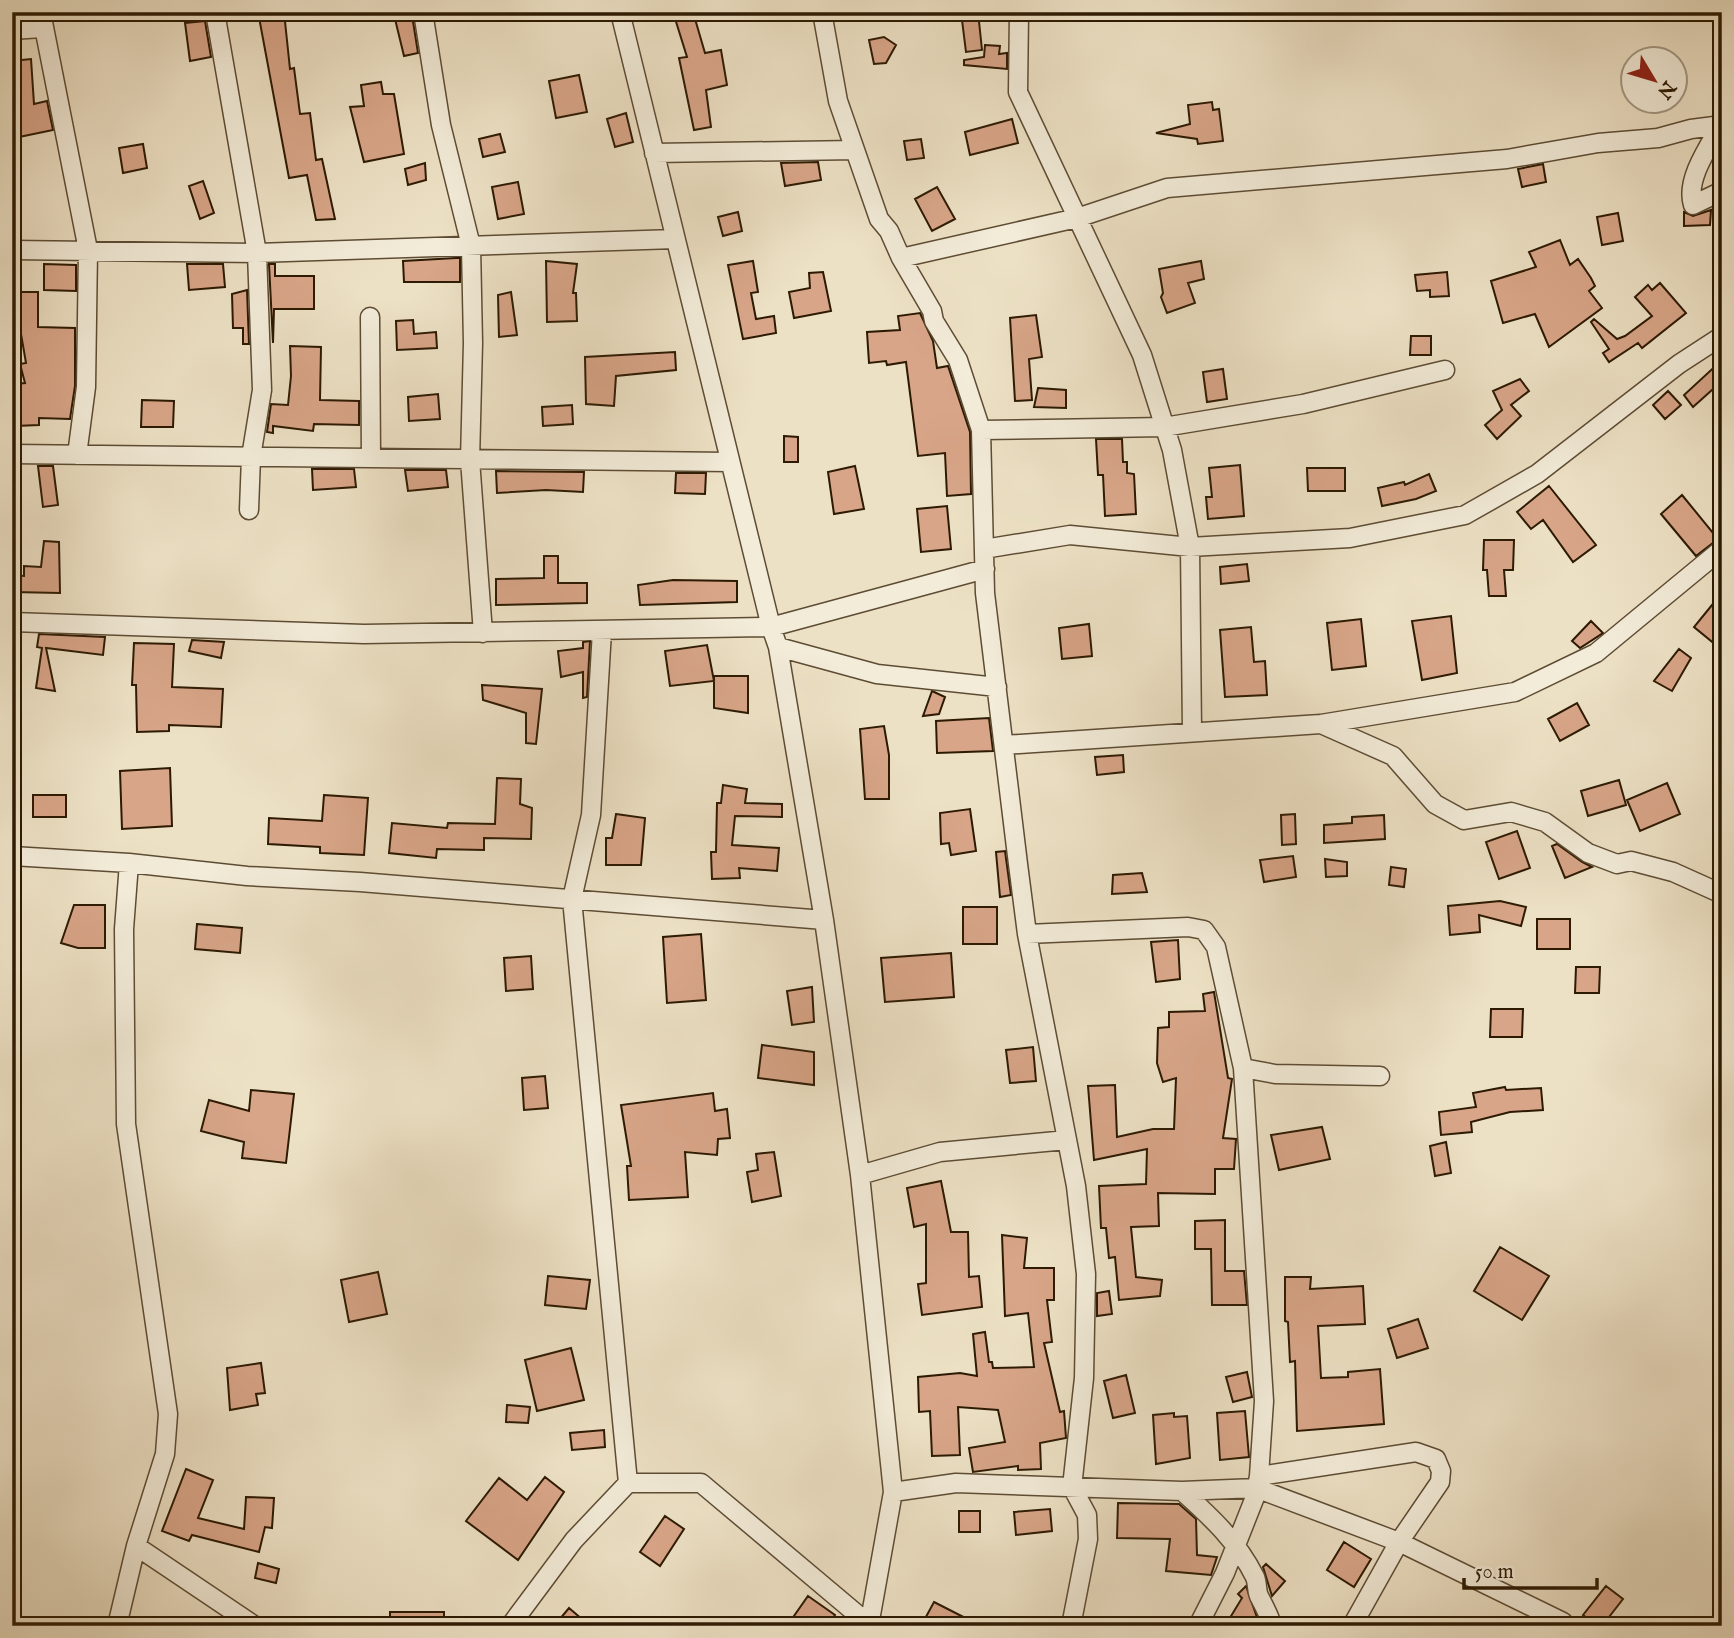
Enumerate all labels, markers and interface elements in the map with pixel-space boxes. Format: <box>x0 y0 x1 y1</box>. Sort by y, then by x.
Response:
north arrow <box>1618 46 1688 116</box>
text: N <box>1651 75 1681 104</box>
scale bar <box>1464 1547 1598 1591</box>
text: 50 m <box>1475 1559 1514 1586</box>

